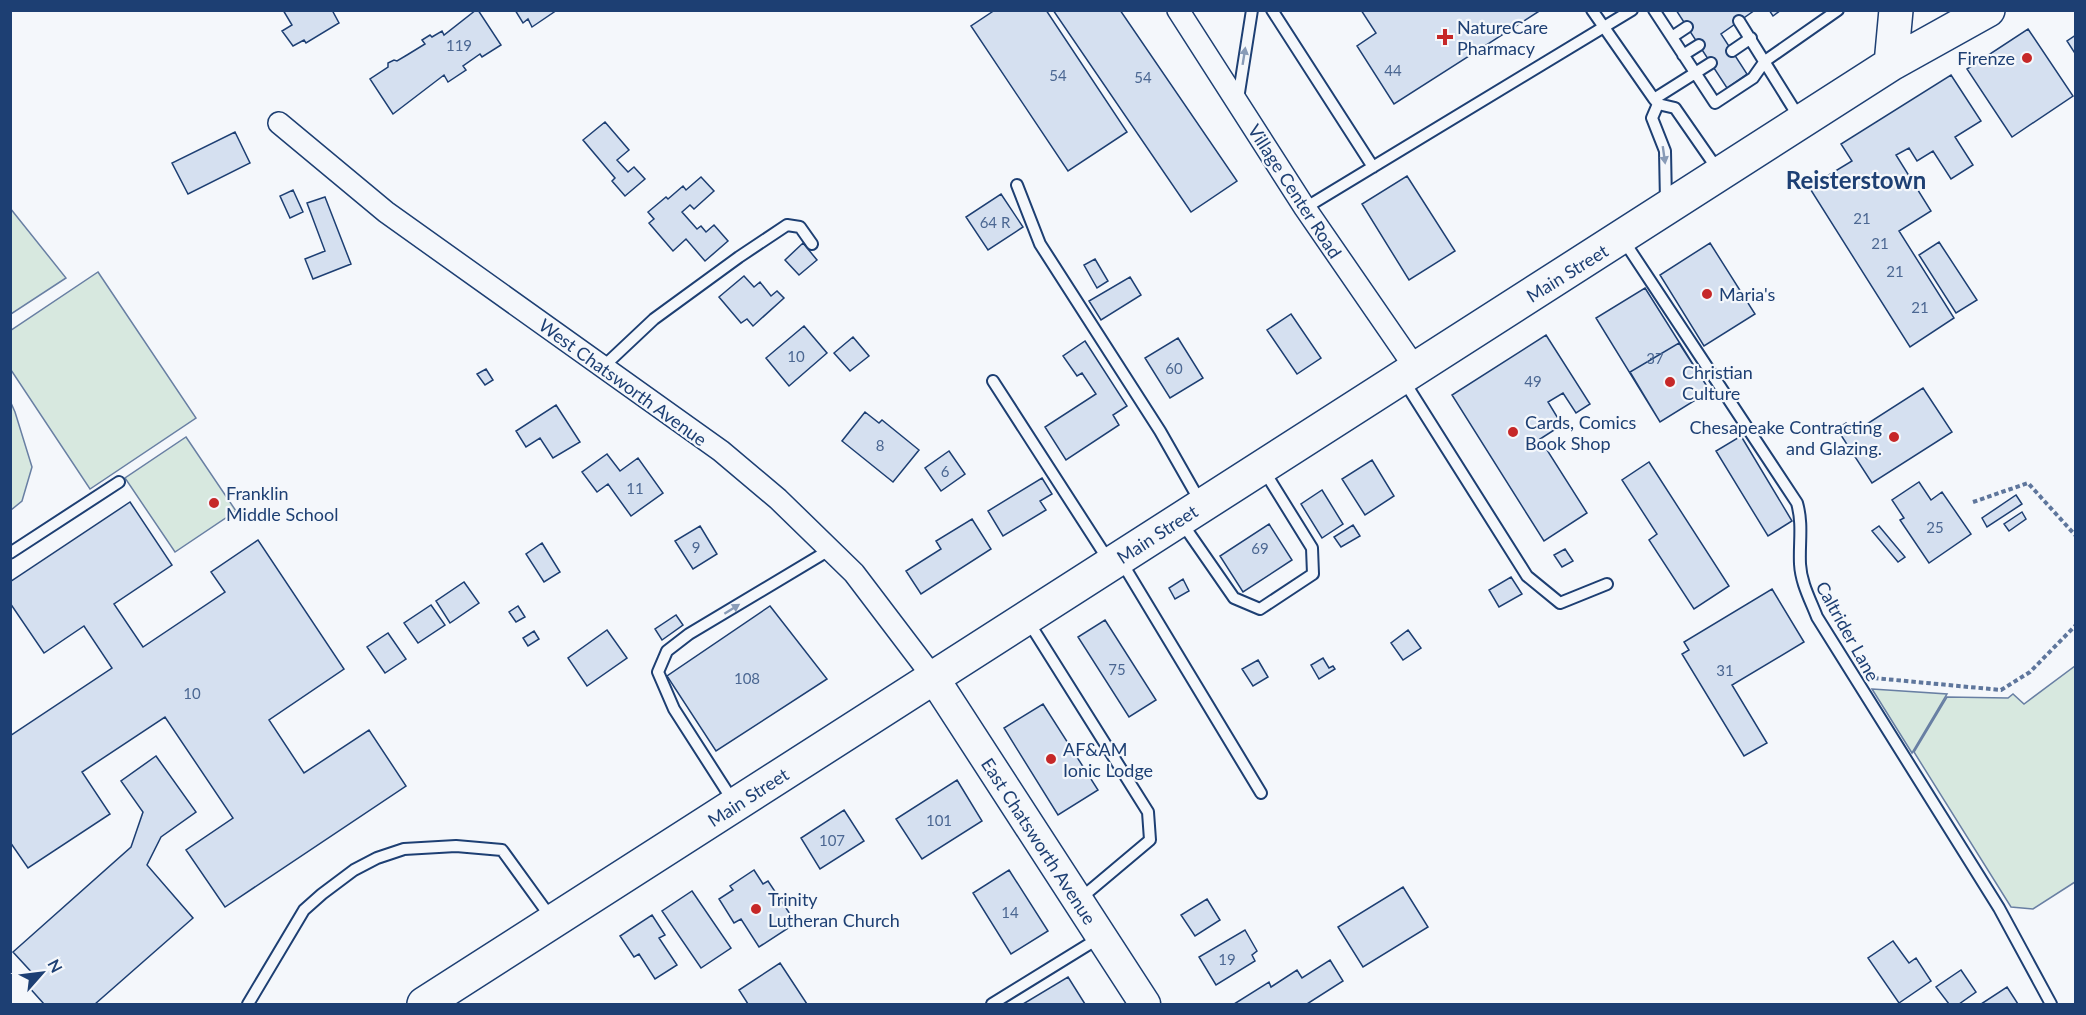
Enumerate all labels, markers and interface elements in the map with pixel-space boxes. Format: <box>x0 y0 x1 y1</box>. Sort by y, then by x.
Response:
place label: NatureCare Pharmacy <box>1457 16 1548 59</box>
marker: NatureCare Pharmacy <box>1438 30 1452 44</box>
house number: 119 <box>446 36 472 54</box>
one-way arrow <box>1240 47 1249 66</box>
place label: Firenze <box>1957 47 2015 69</box>
marker: Firenze <box>2020 51 2034 65</box>
house number: 44 <box>1384 61 1402 79</box>
house number: 54 <box>1049 66 1067 84</box>
house number: 54 <box>1134 68 1152 86</box>
street label: Village Center Road <box>1244 120 1346 262</box>
one-way arrow <box>1660 146 1669 165</box>
district label: Reisterstown <box>1786 165 1926 194</box>
house number: 21 <box>1853 209 1871 227</box>
house number: 64 R <box>980 213 1011 231</box>
house number: 21 <box>1871 234 1889 252</box>
street label: Main Street <box>1522 239 1612 307</box>
house number: 21 <box>1886 262 1904 280</box>
place label: Maria's <box>1719 283 1776 305</box>
marker: Maria's <box>1700 287 1714 301</box>
house number: 21 <box>1911 298 1929 316</box>
street label: West Chatsworth Avenue <box>535 314 711 450</box>
house number: 10 <box>787 347 805 365</box>
house number: 37 <box>1646 349 1664 367</box>
house number: 60 <box>1165 359 1183 377</box>
place label: Christian Culture <box>1682 361 1753 404</box>
house number: 49 <box>1524 372 1542 390</box>
marker: Christian Culture <box>1663 375 1677 389</box>
place label: Cards, Comics Book Shop <box>1525 411 1637 454</box>
place label: Chesapeake Contracting and Glazing. <box>1690 416 1882 459</box>
marker: Cards, Comics Book Shop <box>1506 425 1520 439</box>
marker: Chesapeake Contracting and Glazing. <box>1887 430 1901 444</box>
house number: 8 <box>876 436 884 454</box>
house number: 6 <box>941 462 950 480</box>
house number: 11 <box>626 479 644 497</box>
place label: Franklin Middle School <box>226 482 338 525</box>
marker: Franklin Middle School <box>207 496 221 510</box>
street label: Main Street <box>1113 499 1202 568</box>
house number: 25 <box>1926 518 1944 536</box>
house number: 9 <box>692 538 700 556</box>
house number: 69 <box>1251 539 1269 557</box>
street label: Caltrider Lane <box>1812 577 1884 685</box>
one-way arrow <box>724 603 740 614</box>
house number: 75 <box>1108 660 1126 678</box>
house number: 31 <box>1716 661 1734 679</box>
house number: 108 <box>734 669 760 687</box>
house number: 10 <box>183 684 201 702</box>
place label: AF&AM Ionic Lodge <box>1063 738 1153 781</box>
marker: AF&AM Ionic Lodge <box>1044 752 1058 766</box>
street label: East Chatsworth Avenue <box>977 754 1101 928</box>
street label: Main Street <box>704 762 793 831</box>
house number: 101 <box>926 811 952 829</box>
house number: 107 <box>819 831 845 849</box>
place label: Trinity Lutheran Church <box>768 888 900 931</box>
marker: Trinity Lutheran Church <box>749 902 763 916</box>
house number: 14 <box>1001 903 1019 921</box>
north arrow <box>12 943 72 1003</box>
house number: 19 <box>1218 950 1236 968</box>
text: N <box>44 956 67 976</box>

